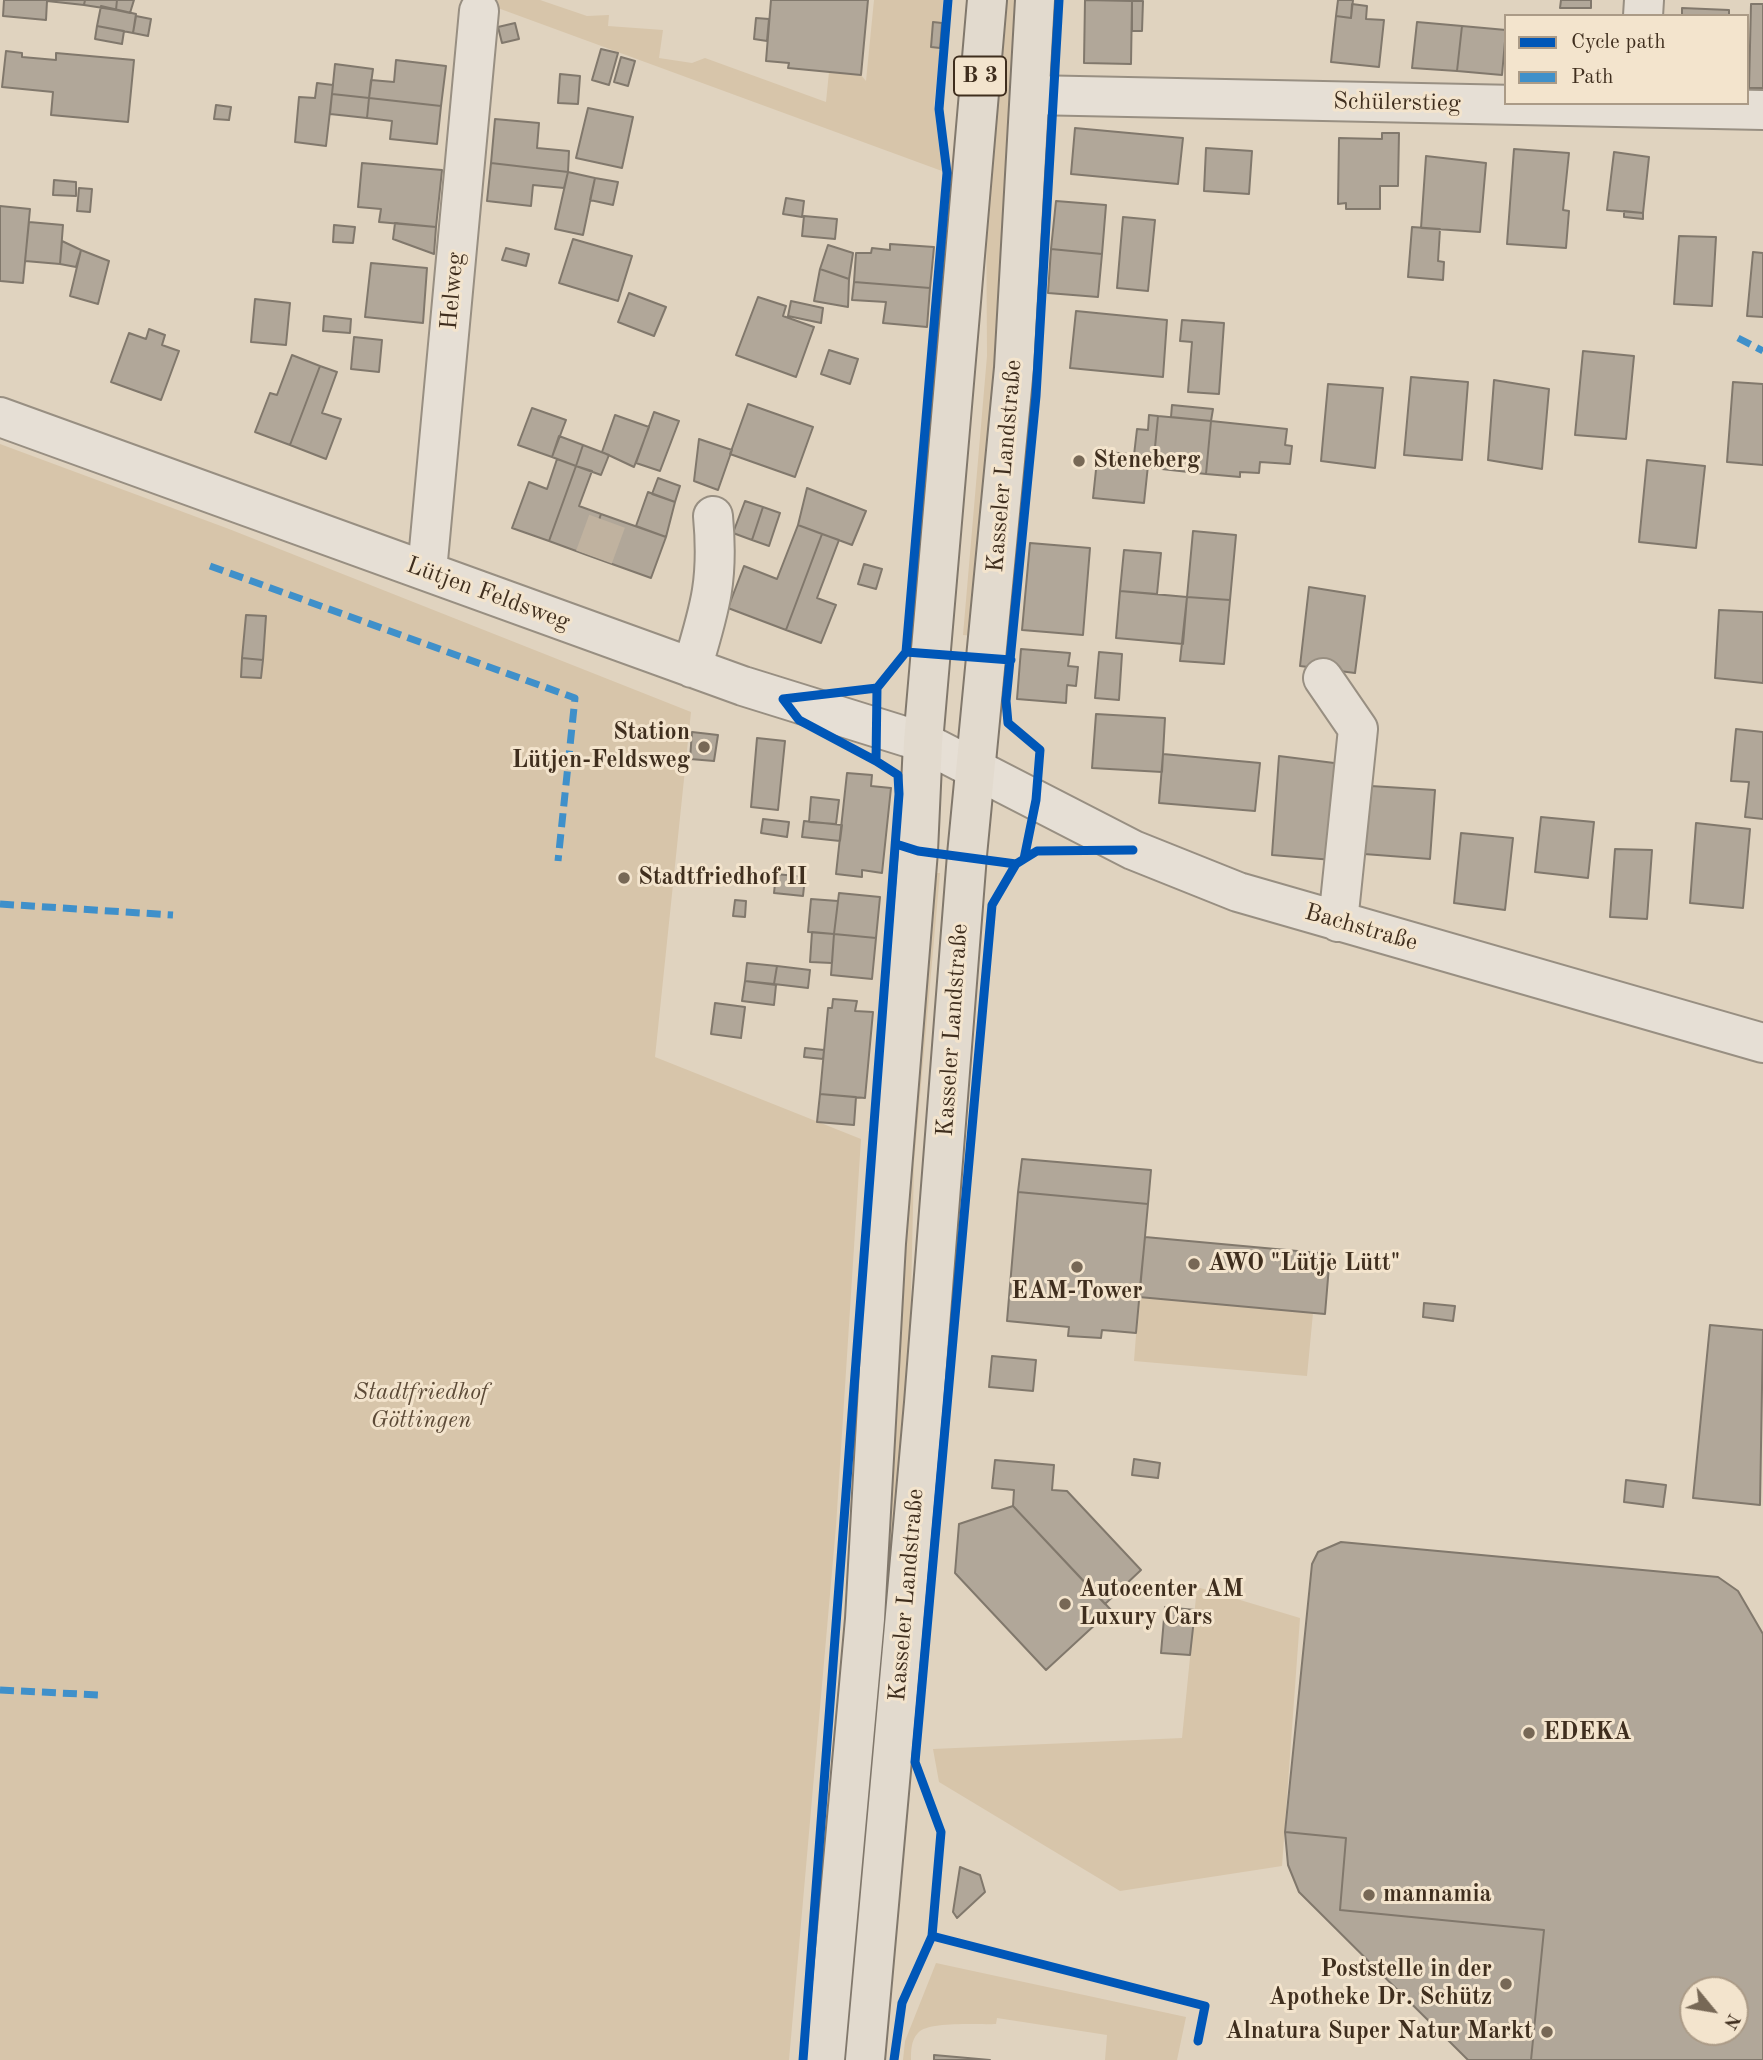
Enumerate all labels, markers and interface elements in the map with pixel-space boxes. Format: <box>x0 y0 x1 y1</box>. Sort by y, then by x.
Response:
legend <box>1504 14 1749 105</box>
text: Cycle path <box>1571 32 1666 53</box>
road number: B 3 <box>954 57 1006 96</box>
text: Path <box>1571 67 1614 88</box>
street label: Schülerstieg <box>1333 87 1461 119</box>
street label: Helweg <box>435 251 471 331</box>
street label: Kasseler Landstraße <box>981 358 1029 574</box>
place label: Steneberg <box>1093 447 1200 475</box>
marker: Steneberg <box>1071 453 1087 469</box>
street label: Lütjen Feldsweg <box>402 551 574 637</box>
place label: Station Lütjen-Feldsweg <box>512 719 690 775</box>
marker: Station Lütjen-Feldsweg <box>696 739 712 755</box>
place label: Stadtfriedhof II <box>638 864 807 892</box>
marker: Stadtfriedhof II <box>616 870 632 886</box>
street label: Bachstraße <box>1301 898 1421 958</box>
street label: Kasseler Landstraße <box>931 922 975 1138</box>
place label: AWO "Lütje Lütt" <box>1208 1250 1400 1278</box>
marker: AWO "Lütje Lütt" <box>1186 1256 1202 1272</box>
marker: EAM-Tower <box>1069 1259 1085 1275</box>
place label: EAM-Tower <box>1011 1278 1143 1306</box>
park label: Stadtfriedhof Göttingen <box>353 1379 489 1435</box>
street label: Kasseler Landstraße <box>883 1487 931 1703</box>
place label: Autocenter AM Luxury Cars <box>1079 1576 1244 1632</box>
marker: Autocenter AM Luxury Cars <box>1057 1596 1073 1612</box>
place label: EDEKA <box>1543 1719 1632 1747</box>
marker: EDEKA <box>1521 1725 1537 1741</box>
place label: mannamia <box>1383 1881 1492 1909</box>
marker: mannamia <box>1361 1887 1377 1903</box>
place label: Poststelle in der Apotheke Dr. Schütz <box>1269 1956 1492 2012</box>
marker: Poststelle in der Apotheke Dr. Schütz <box>1498 1976 1514 1992</box>
north arrow <box>1679 1976 1749 2046</box>
text: N <box>1719 2010 1743 2032</box>
place label: Alnatura Super Natur Markt <box>1225 2018 1533 2046</box>
marker: Alnatura Super Natur Markt <box>1539 2024 1555 2040</box>

